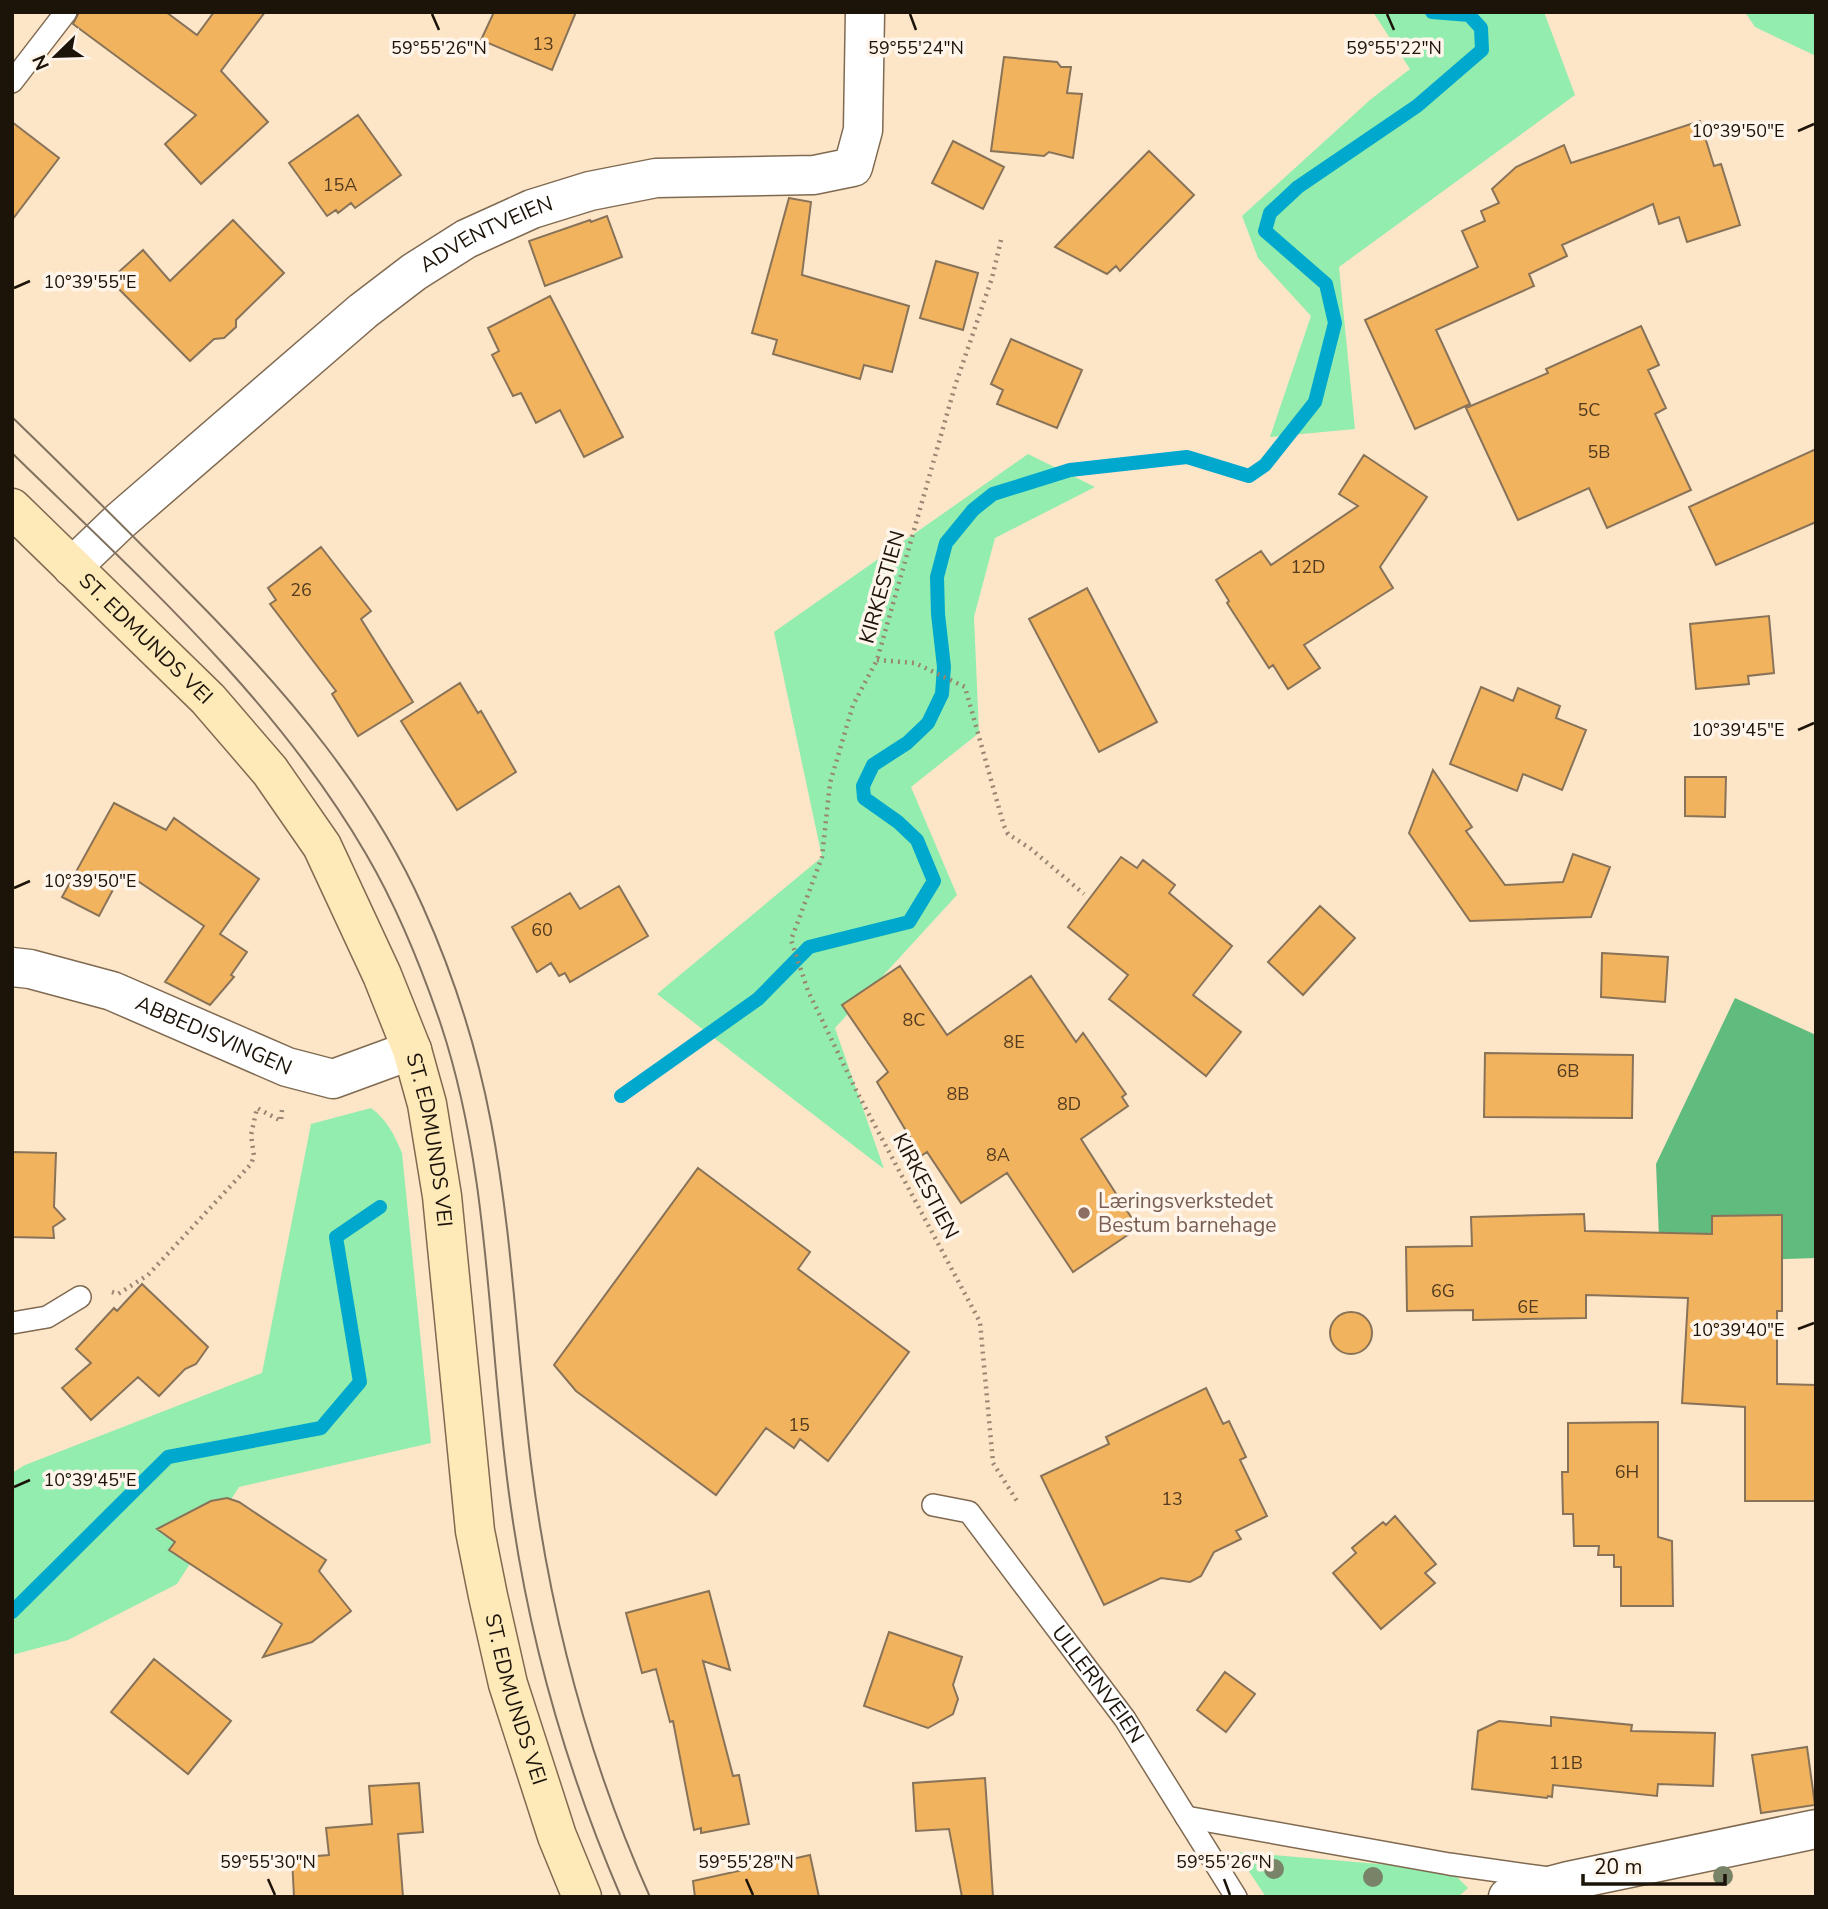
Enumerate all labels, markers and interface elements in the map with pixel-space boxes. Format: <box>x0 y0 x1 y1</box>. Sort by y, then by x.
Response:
north arrow <box>21 21 91 91</box>
house number: 13 <box>532 32 554 56</box>
text: 59°55'26"N <box>391 36 487 60</box>
text: 59°55'24"N <box>868 36 964 60</box>
text: 59°55'22"N <box>1346 36 1442 60</box>
text: N <box>27 51 56 74</box>
text: 10°39'50"E <box>1692 119 1785 143</box>
house number: 15A <box>323 173 357 197</box>
street label: ADVENTVEIEN <box>414 189 556 279</box>
text: 10°39'55"E <box>44 270 137 294</box>
house number: 5C <box>1578 398 1600 422</box>
house number: 5B <box>1588 440 1610 464</box>
street label: KIRKESTIEN <box>853 527 911 647</box>
house number: 12D <box>1291 555 1325 579</box>
street label: ST. EDMUNDS VEI <box>73 567 219 710</box>
house number: 26 <box>290 578 312 602</box>
text: 10°39'45"E <box>1692 718 1785 742</box>
text: 10°39'50"E <box>44 869 137 893</box>
house number: 60 <box>531 918 553 942</box>
street label: ABBEDISVINGEN <box>131 989 296 1082</box>
house number: 8C <box>903 1008 925 1032</box>
house number: 8E <box>1003 1030 1025 1054</box>
street label: ST. EDMUNDS VEI <box>399 1050 459 1228</box>
house number: 6B <box>1557 1059 1579 1083</box>
house number: 8B <box>947 1082 969 1106</box>
house number: 8D <box>1057 1092 1081 1116</box>
street label: KIRKESTIEN <box>886 1128 966 1244</box>
house number: 8A <box>986 1143 1010 1167</box>
place label: Læringsverkstedet Bestum barnehage <box>1098 1187 1276 1239</box>
marker: Læringsverkstedet Bestum barnehage <box>1076 1205 1092 1221</box>
house number: 6G <box>1431 1279 1455 1303</box>
house number: 6E <box>1517 1295 1539 1319</box>
text: 10°39'40"E <box>1692 1318 1785 1342</box>
house number: 15 <box>788 1413 810 1437</box>
house number: 6H <box>1615 1460 1639 1484</box>
text: 10°39'45"E <box>44 1468 137 1492</box>
house number: 13 <box>1161 1487 1183 1511</box>
street label: ST. EDMUNDS VEI <box>478 1611 554 1788</box>
street label: ULLERNVEIEN <box>1045 1620 1151 1749</box>
house number: 11B <box>1549 1751 1583 1775</box>
scale bar <box>1583 1842 1725 1886</box>
text: 59°55'30"N <box>220 1850 316 1874</box>
text: 59°55'28"N <box>698 1850 794 1874</box>
text: 59°55'26"N <box>1176 1850 1272 1874</box>
text: 20 m <box>1594 1853 1643 1881</box>

